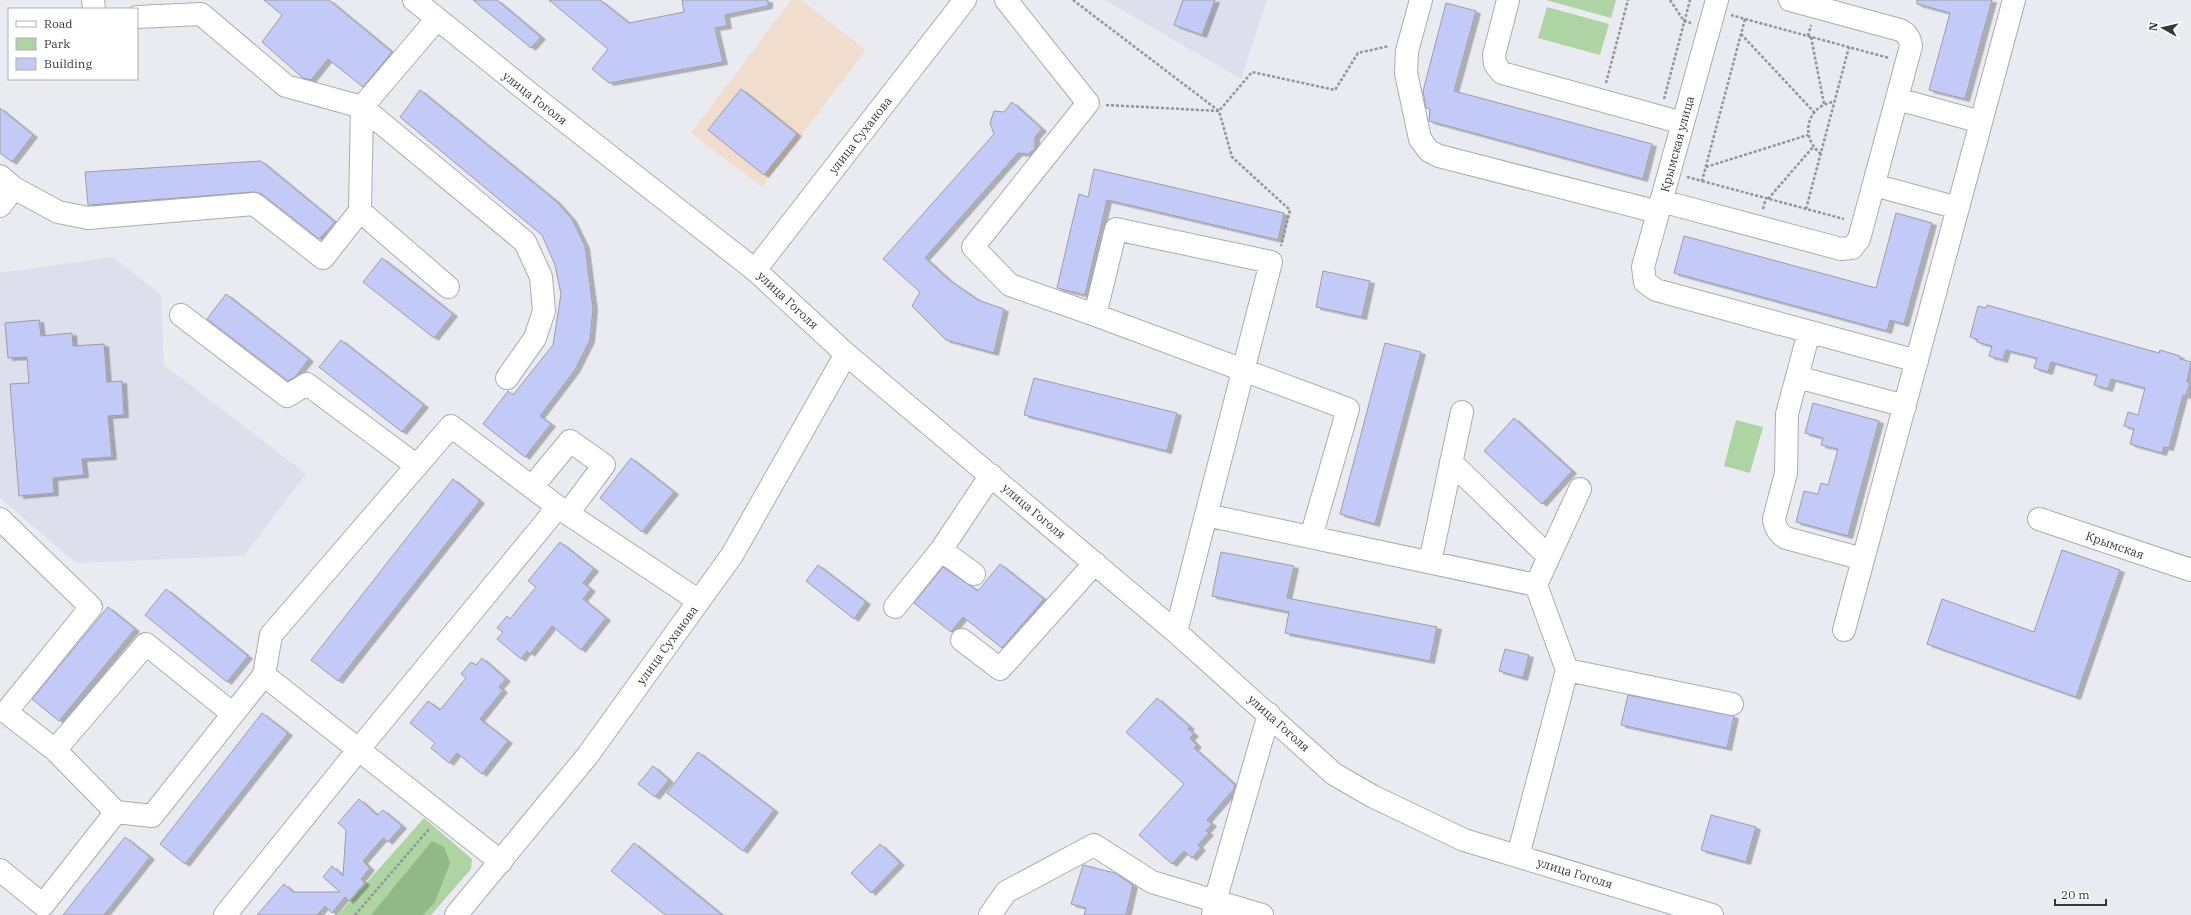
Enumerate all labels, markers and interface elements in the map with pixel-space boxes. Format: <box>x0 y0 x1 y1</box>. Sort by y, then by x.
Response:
legend <box>8 8 138 80</box>
north arrow <box>2143 8 2183 48</box>
text: Road <box>44 16 73 31</box>
text: N <box>2146 21 2161 32</box>
text: Park <box>44 36 70 51</box>
text: Building <box>44 56 92 71</box>
street label: улица Гоголя <box>500 68 570 128</box>
street label: улица Суханова <box>825 93 895 177</box>
street label: Крымская улица <box>1657 94 1697 194</box>
street label: улица Гоголя <box>754 268 822 332</box>
street label: улица Гоголя <box>999 480 1069 542</box>
street label: Крымская <box>2084 528 2146 562</box>
street label: улица Суханова <box>633 602 701 687</box>
street label: улица Гоголя <box>1245 691 1313 755</box>
street label: улица Гоголя <box>1535 854 1615 892</box>
scale bar <box>2055 881 2106 907</box>
text: 20 m <box>2061 887 2090 902</box>

